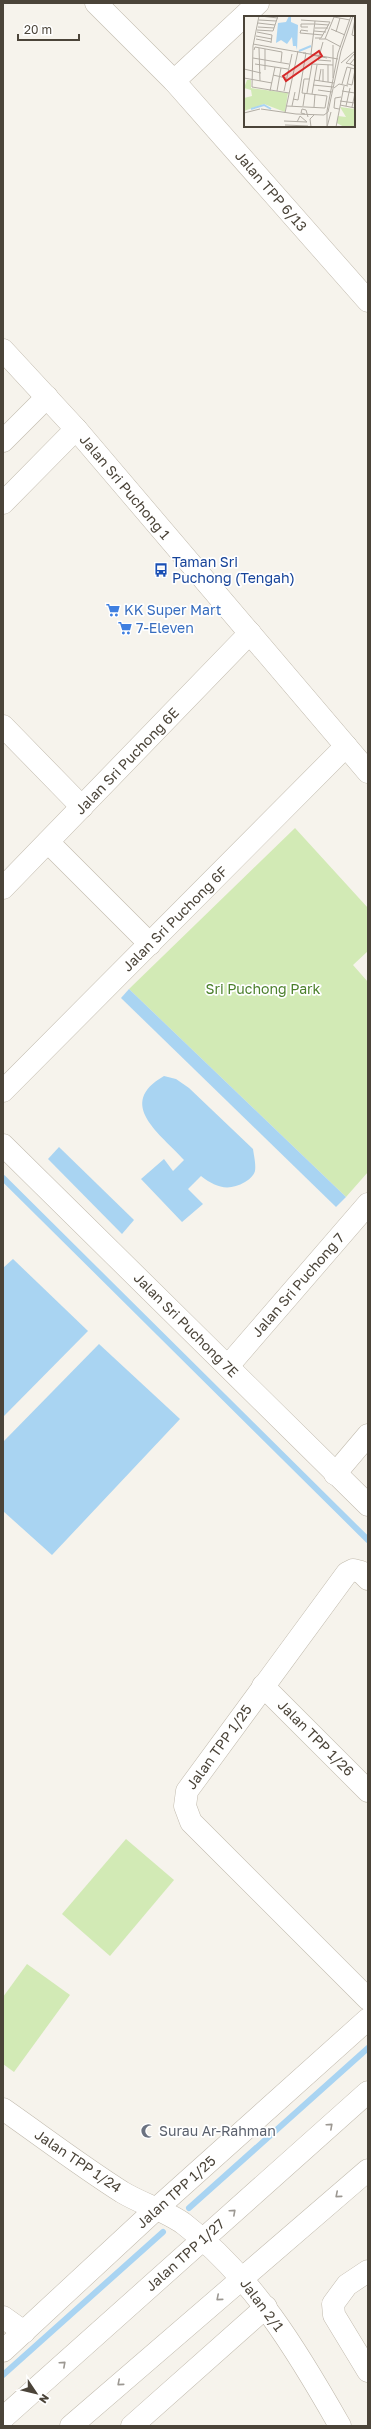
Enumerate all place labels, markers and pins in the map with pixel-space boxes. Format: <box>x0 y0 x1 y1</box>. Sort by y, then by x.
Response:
place label: Taman Sri Puchong (Tengah) <box>172 553 295 586</box>
bus stop icon: Taman Sri Puchong (Tengah) <box>153 562 169 578</box>
place label: KK Super Mart <box>124 601 221 618</box>
supermarket icon: KK Super Mart <box>105 602 121 618</box>
place label: 7-Eleven <box>136 619 194 636</box>
supermarket icon: 7-Eleven <box>117 620 133 636</box>
place label: Surau Ar-Rahman <box>159 2122 276 2139</box>
mosque icon: Surau Ar-Rahman <box>140 2123 156 2139</box>

